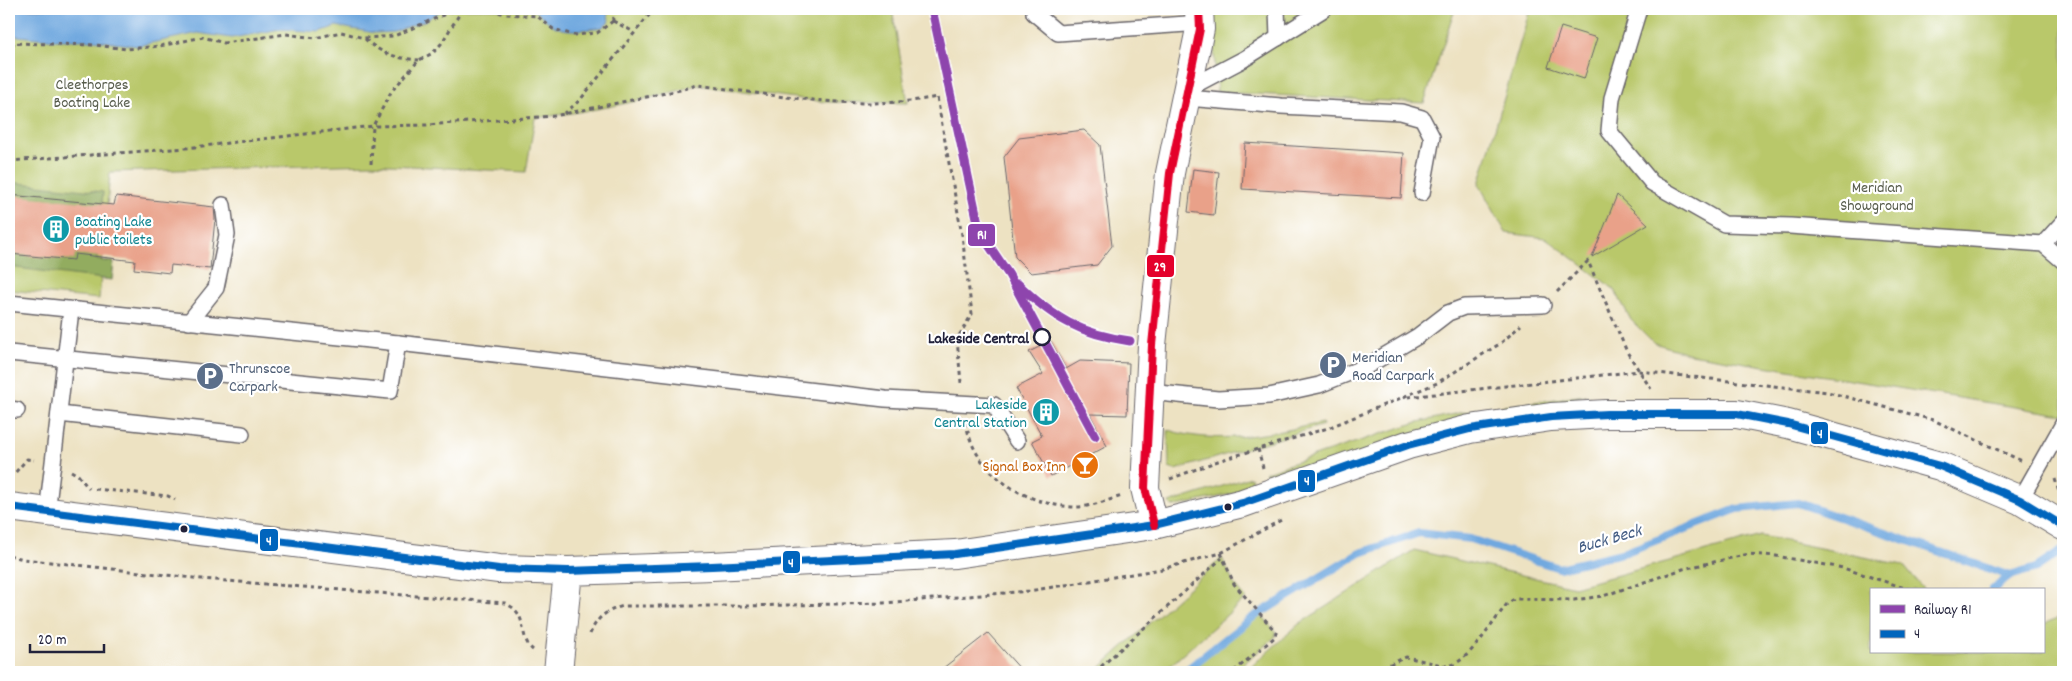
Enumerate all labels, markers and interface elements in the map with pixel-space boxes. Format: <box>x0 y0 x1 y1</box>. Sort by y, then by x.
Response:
park label: Cleethorpes Boating Lake <box>54 74 130 115</box>
park label: Meridian Showground <box>1840 177 1914 218</box>
place label: Boating Lake public toilets <box>75 211 153 252</box>
building icon: Boating Lake public toilets <box>41 214 71 244</box>
line badge: R1 <box>967 223 996 247</box>
text: R1 <box>977 226 987 246</box>
line badge: 29 <box>1146 254 1175 278</box>
text: 29 <box>1154 258 1166 278</box>
place label: Lakeside Central <box>928 328 1029 351</box>
marker: Lakeside Central <box>1033 328 1051 346</box>
place label: Meridian Road Carpark <box>1352 347 1434 388</box>
parking icon: Meridian Road Carpark <box>1318 350 1348 380</box>
place label: Thrunscoe Carpark <box>229 358 290 399</box>
parking icon: Thrunscoe Carpark <box>195 361 225 391</box>
place label: Lakeside Central Station <box>934 394 1027 435</box>
building icon: Lakeside Central Station <box>1031 397 1061 427</box>
line badge: 4 <box>1810 421 1829 445</box>
text: 4 <box>1817 425 1823 445</box>
bar icon: Signal Box Inn <box>1070 450 1100 480</box>
place label: Signal Box Inn <box>983 456 1066 479</box>
line badge: 4 <box>1297 469 1316 493</box>
text: 4 <box>1304 472 1310 492</box>
unlabelled marker <box>1223 502 1233 512</box>
water label: Buck Beck <box>1574 519 1646 562</box>
unlabelled marker <box>179 524 189 534</box>
line badge: 4 <box>259 528 279 552</box>
text: 4 <box>266 532 272 552</box>
line badge: 4 <box>782 550 801 574</box>
text: 4 <box>788 554 794 574</box>
legend <box>1870 588 2044 654</box>
text: Railway R1 <box>1914 600 1971 622</box>
scale bar <box>30 621 104 653</box>
text: 4 <box>1914 624 1920 646</box>
text: 20 m <box>38 630 66 652</box>

